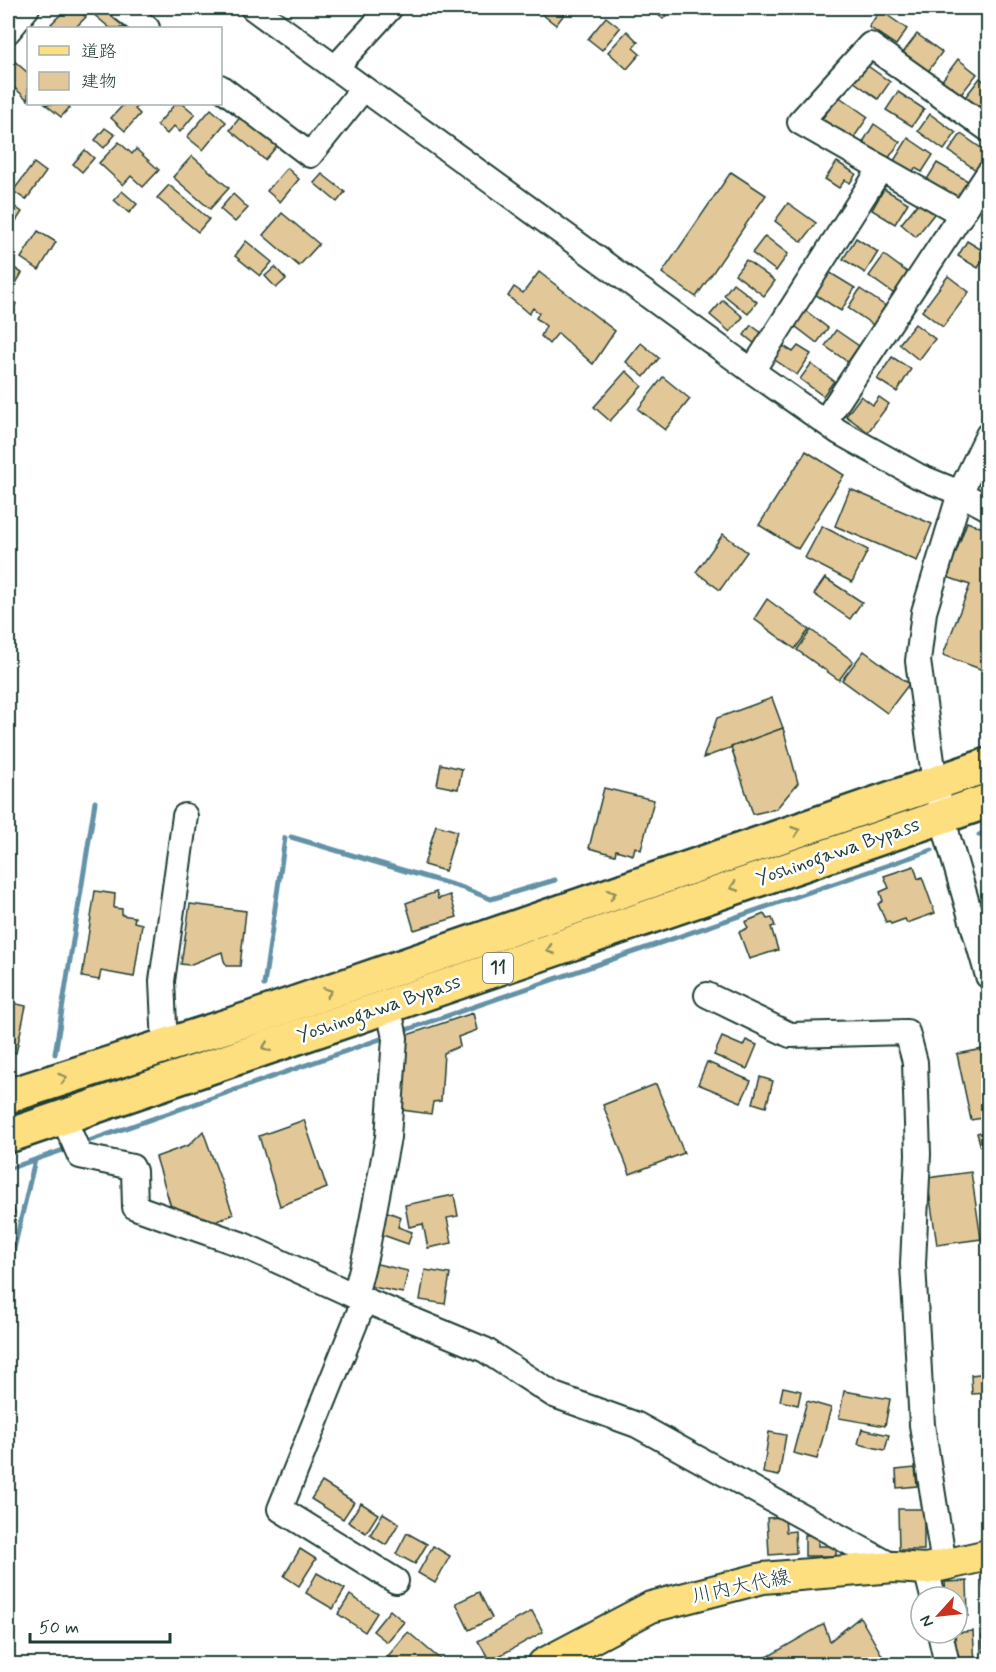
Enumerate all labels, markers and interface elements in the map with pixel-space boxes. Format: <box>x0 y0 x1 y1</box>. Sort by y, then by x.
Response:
legend <box>27 27 222 105</box>
text: 道路 <box>81 40 117 64</box>
text: 建物 <box>81 70 117 94</box>
street label: Yoshinogawa Bypass <box>752 811 924 895</box>
one-way arrow <box>790 825 801 838</box>
one-way arrow <box>729 880 740 893</box>
one-way arrow <box>606 889 617 902</box>
one-way arrow <box>545 943 556 956</box>
road number: 11 <box>483 953 513 983</box>
street label: Yoshinogawa Bypass <box>293 968 465 1052</box>
one-way arrow <box>322 986 333 999</box>
one-way arrow <box>261 1040 272 1053</box>
one-way arrow <box>57 1073 68 1086</box>
street label: 川内大代線 <box>689 1563 793 1611</box>
north arrow <box>909 1585 969 1645</box>
scale bar <box>30 1606 170 1644</box>
text: N <box>915 1612 939 1631</box>
text: 50 m <box>39 1616 79 1640</box>

